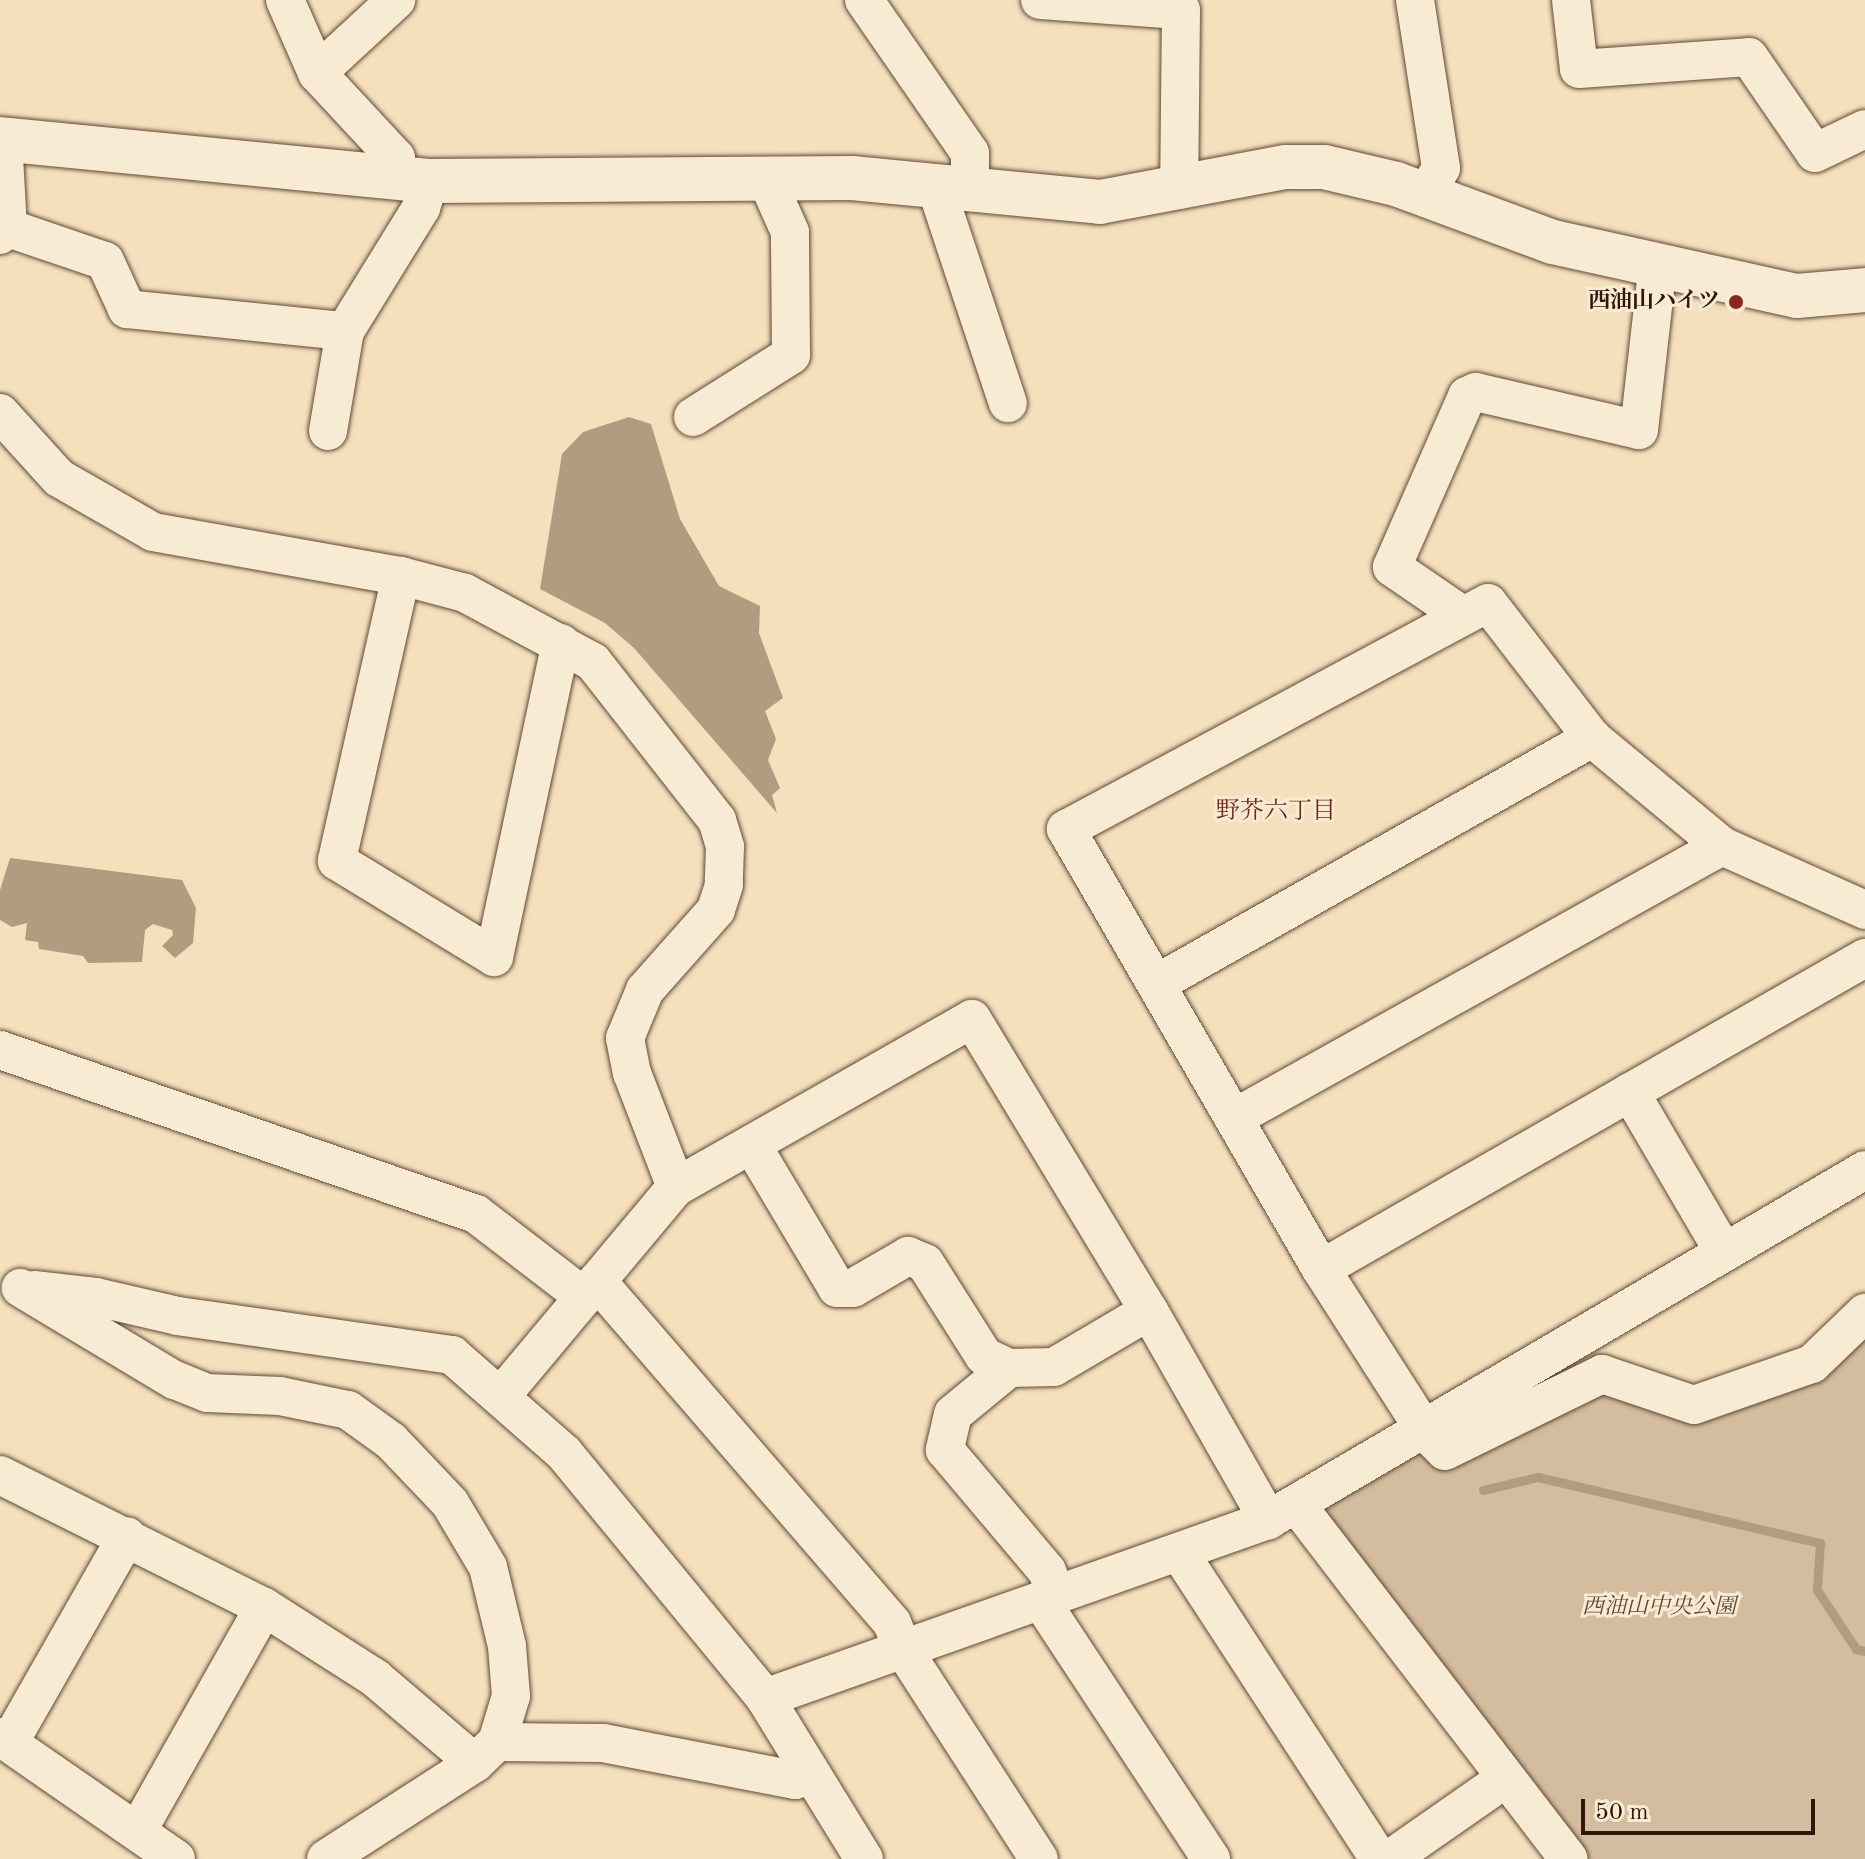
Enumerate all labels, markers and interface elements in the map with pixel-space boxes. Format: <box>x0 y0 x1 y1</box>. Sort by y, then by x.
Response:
place label: 西油山ハイツ <box>1588 289 1720 315</box>
marker: 西油山ハイツ <box>1727 293 1745 311</box>
district label: 野芥六丁目 <box>1216 799 1336 827</box>
park label: 西油山中央公園 <box>1582 1595 1736 1621</box>
scale bar <box>1585 1783 1819 1833</box>
text: 50 m <box>1595 1801 1649 1825</box>

